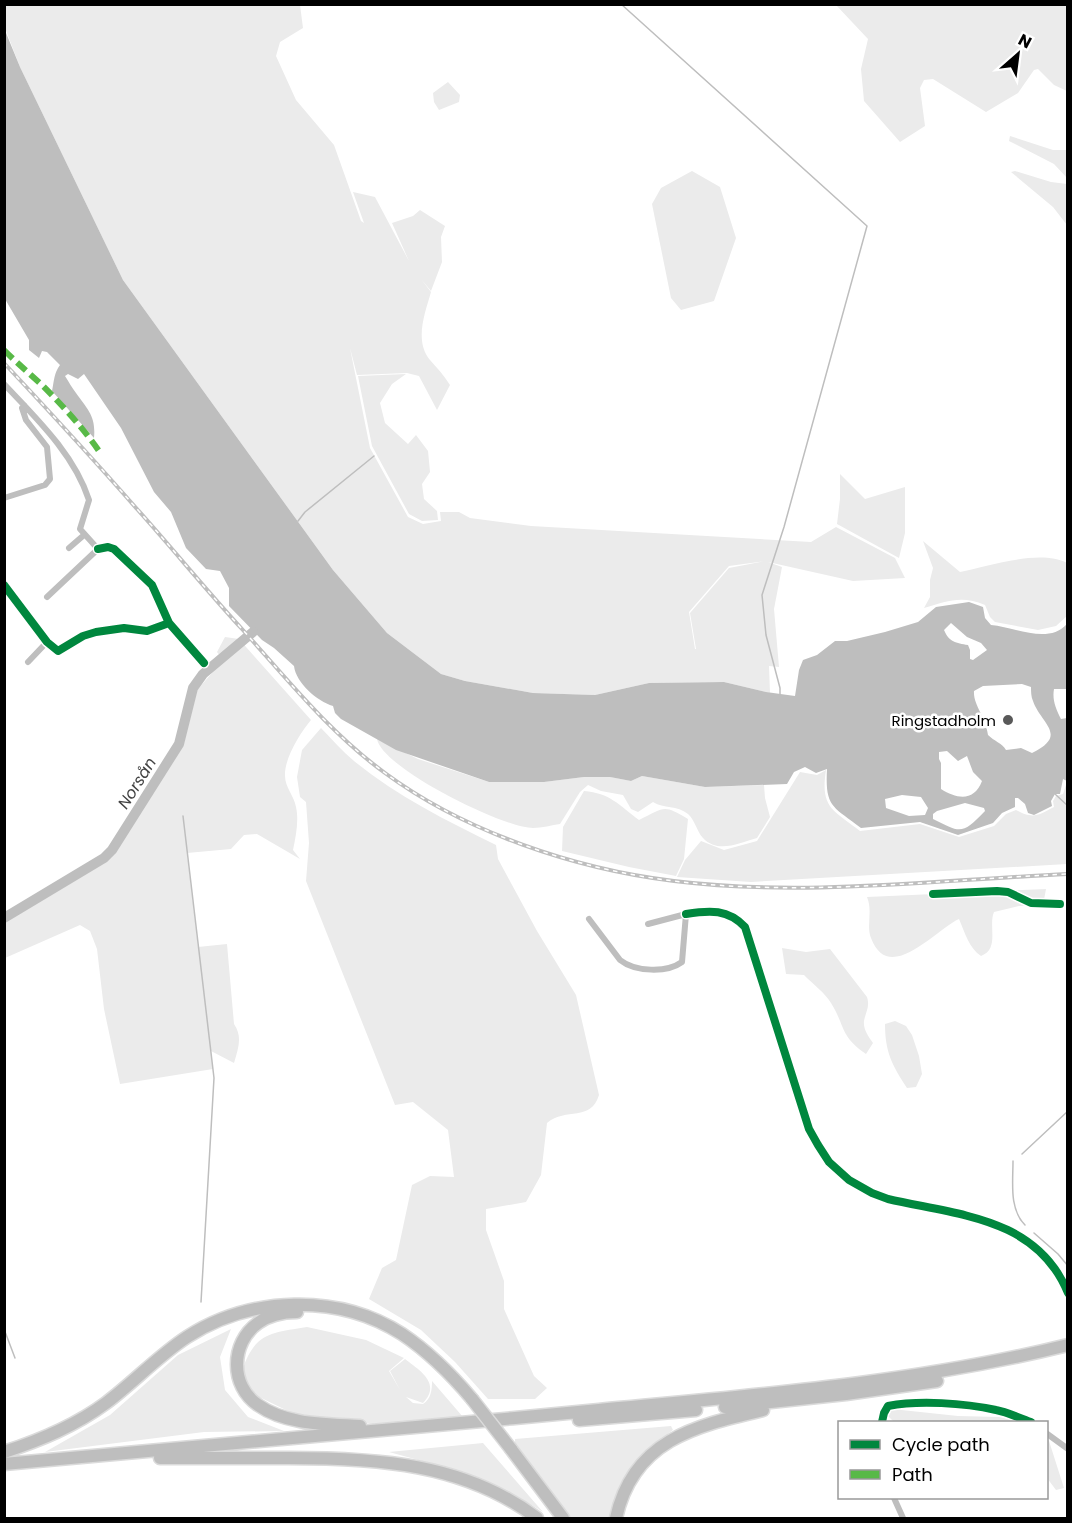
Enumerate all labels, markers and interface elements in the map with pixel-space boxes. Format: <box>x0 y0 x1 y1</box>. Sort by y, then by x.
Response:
north arrow <box>988 24 1048 84</box>
text: N <box>1014 28 1036 54</box>
place label: Ringstadholm <box>892 710 996 731</box>
marker: Ringstadholm <box>1001 713 1015 727</box>
water label: Norsån <box>112 753 162 813</box>
legend <box>838 1421 1048 1499</box>
text: Cycle path <box>892 1432 990 1457</box>
text: Path <box>892 1462 933 1487</box>

